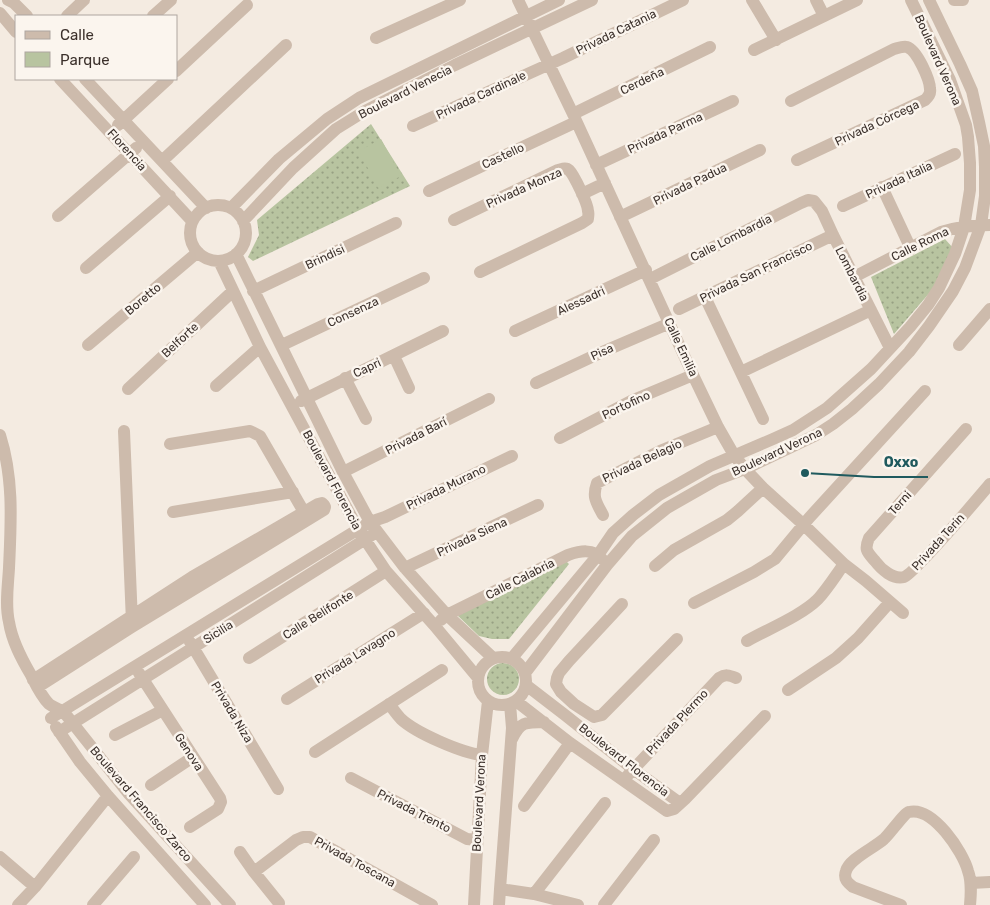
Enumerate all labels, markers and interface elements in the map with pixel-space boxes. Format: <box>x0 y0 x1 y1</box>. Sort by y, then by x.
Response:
street label: Privada Catania <box>574 7 658 57</box>
street label: Boulevard Verona <box>912 12 964 108</box>
legend <box>15 15 178 80</box>
text: Calle <box>60 26 94 44</box>
text: Parque <box>60 51 110 69</box>
street label: Boulevard Venecia <box>356 62 454 122</box>
street label: Cerdeña <box>618 64 666 98</box>
street label: Privada Cardinale <box>434 68 528 122</box>
street label: Privada Córcega <box>833 97 921 149</box>
street label: Privada Parma <box>625 110 705 156</box>
street label: Florencia <box>105 126 149 174</box>
street label: Castello <box>480 140 526 172</box>
street label: Privada Italia <box>863 158 935 202</box>
street label: Privada Padua <box>651 160 729 208</box>
street label: Privada Monza <box>484 165 564 211</box>
street label: Calle Lombardia <box>688 212 774 264</box>
street label: Calle Roma <box>889 224 951 264</box>
street label: Privada San Francisco <box>697 239 815 305</box>
street label: Brindisi <box>303 242 347 272</box>
street label: Lombardia <box>832 245 872 303</box>
street label: Boretto <box>122 280 164 318</box>
street label: Alessadri <box>555 284 607 318</box>
street label: Consenza <box>325 294 381 330</box>
street label: Calle Emilia <box>661 315 701 379</box>
street label: Belforte <box>159 319 201 360</box>
street label: Pisa <box>588 341 616 363</box>
street label: Capri <box>351 355 383 381</box>
street label: Portofino <box>600 388 652 422</box>
street label: Privada Barí <box>383 414 450 457</box>
street label: Boulevard Verona <box>730 425 824 479</box>
street label: Boulevard Florencia <box>300 428 364 532</box>
street label: Privada Belagio <box>600 436 684 486</box>
callout: Oxxo <box>874 448 928 477</box>
text: Oxxo <box>884 454 918 471</box>
street label: Privada Murano <box>404 462 488 512</box>
street label: Terni <box>886 488 914 518</box>
street label: Privada Terin <box>909 511 967 573</box>
street label: Privada Siena <box>435 515 509 559</box>
street label: Calle Calabria <box>483 556 557 602</box>
street label: Calle Belifonte <box>280 588 356 642</box>
street label: Sicilia <box>201 617 235 647</box>
street label: Privada Lavagno <box>312 625 398 686</box>
street label: Privada Niza <box>208 679 256 745</box>
street label: Privada Plermo <box>643 686 711 758</box>
street label: Boulevard Florencia <box>576 720 672 800</box>
street label: Genova <box>172 731 206 773</box>
street label: Boulevard Francisco Zarco <box>87 743 195 865</box>
street label: Boulevard Verona <box>469 754 489 852</box>
street label: Privada Trento <box>375 786 453 836</box>
street label: Privada Toscana <box>312 834 398 890</box>

